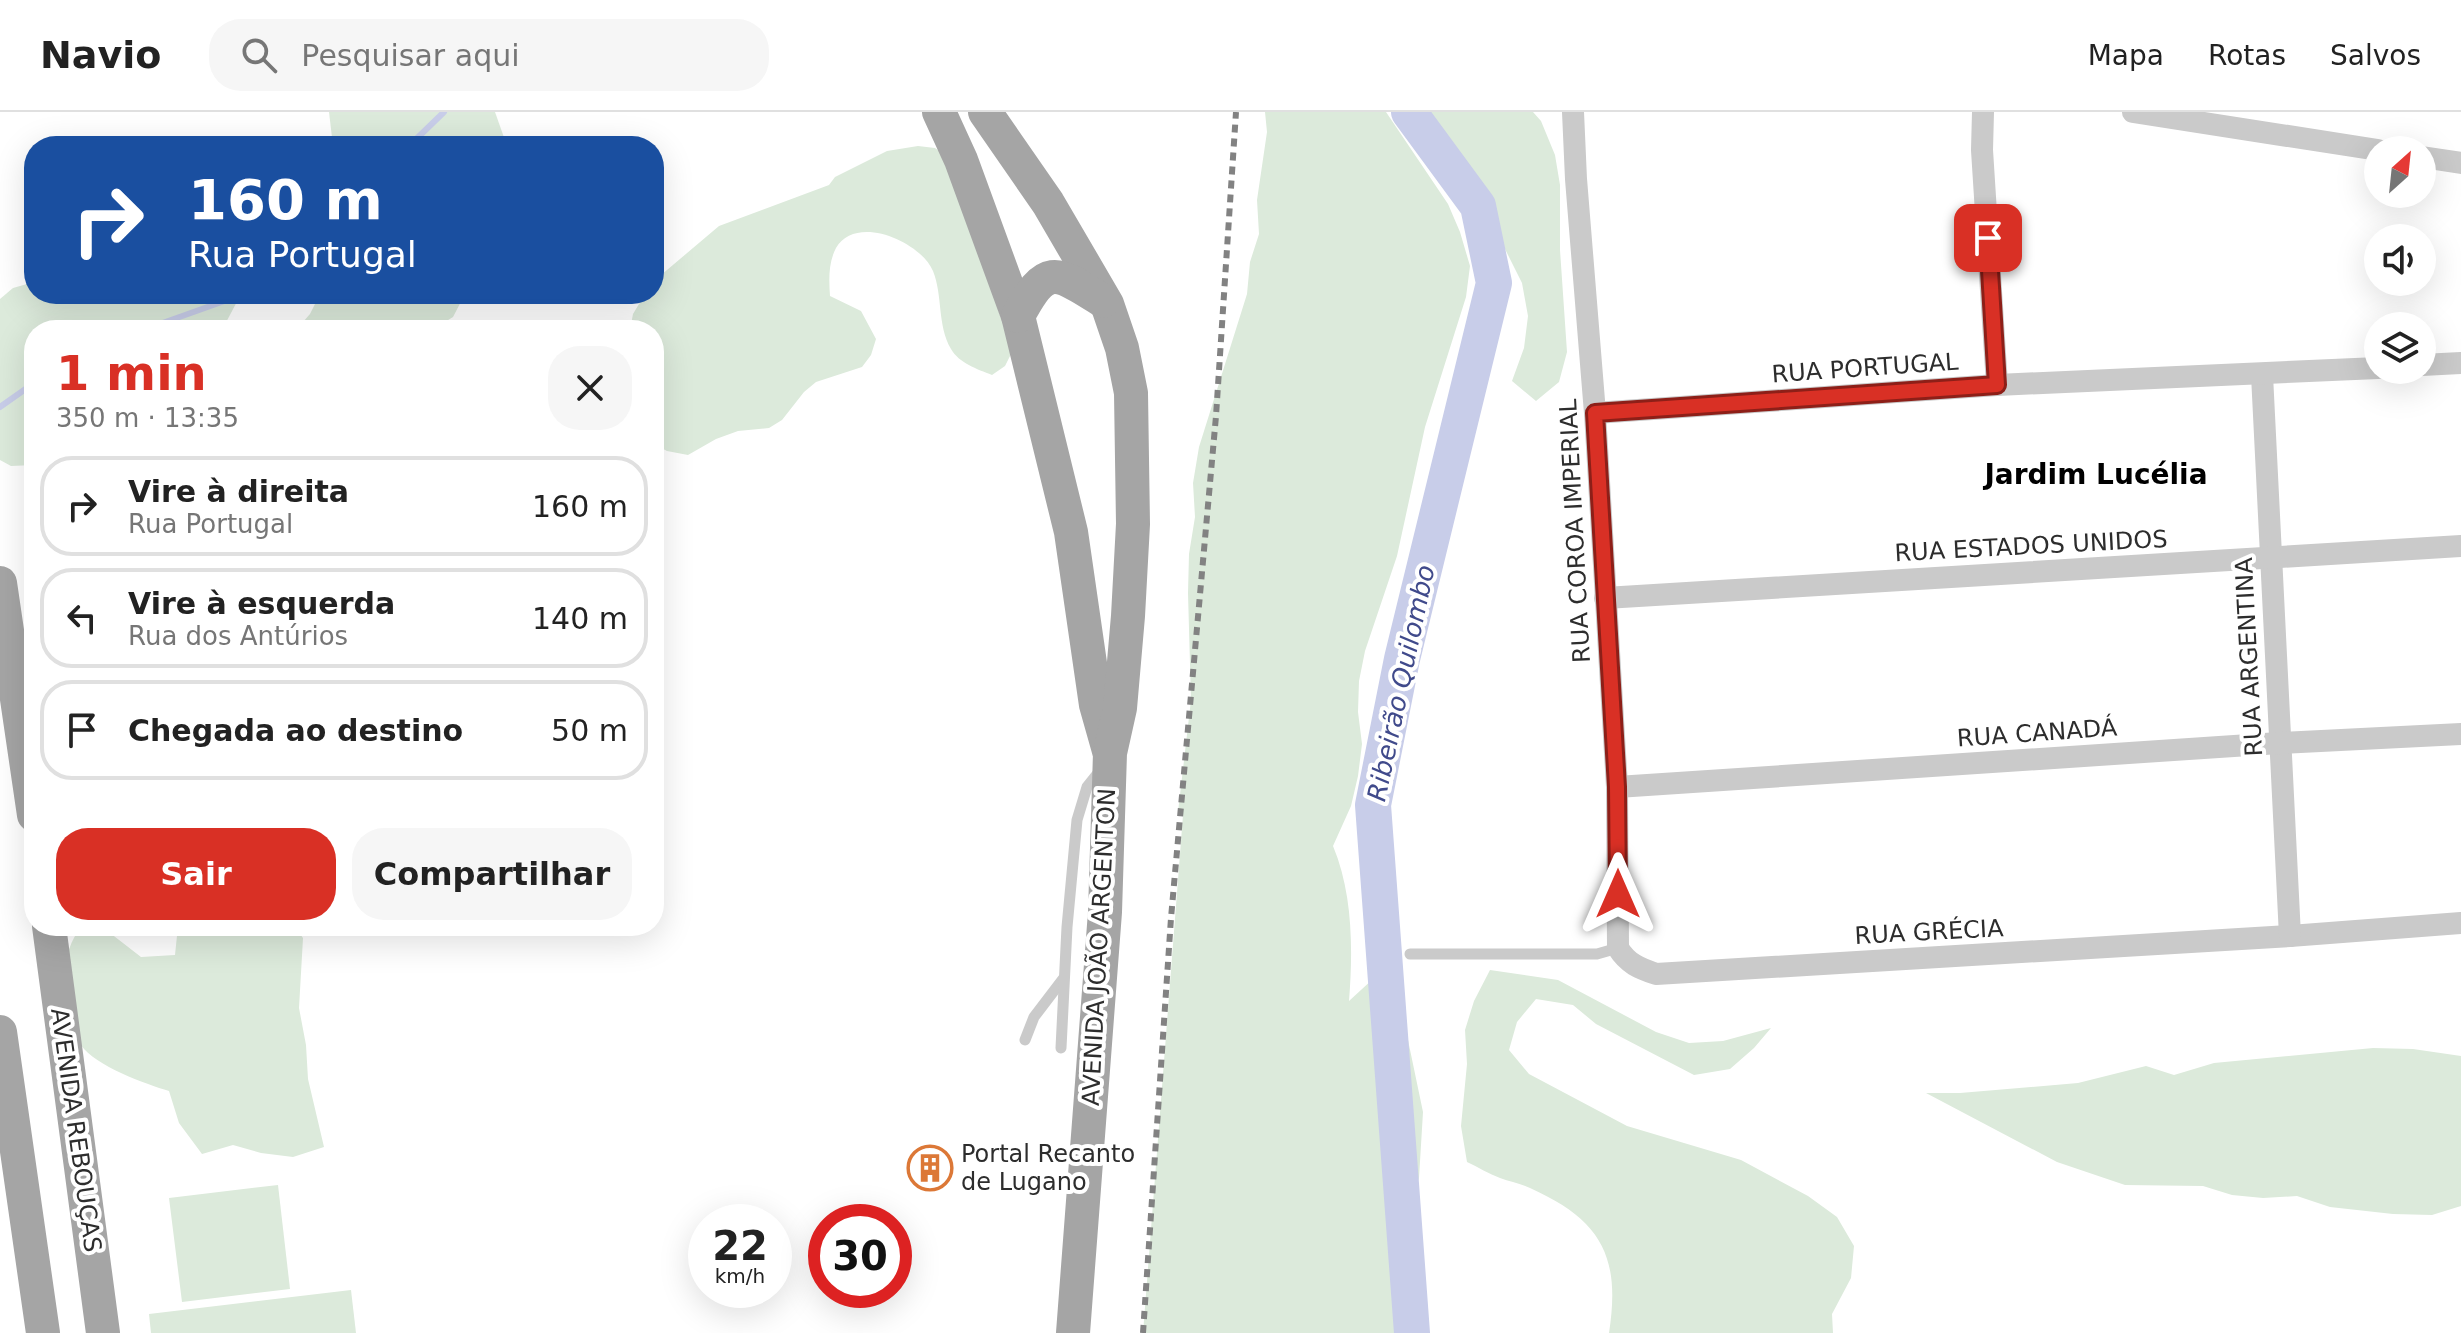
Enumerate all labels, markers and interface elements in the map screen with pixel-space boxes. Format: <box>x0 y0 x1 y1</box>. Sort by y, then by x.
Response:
search box <box>209 19 769 91</box>
text: Navio <box>40 33 161 77</box>
icon: search <box>237 33 281 77</box>
text: Pesquisar aqui <box>301 38 520 73</box>
text: Mapa <box>2088 39 2164 72</box>
text: Rotas <box>2208 39 2286 72</box>
text: Salvos <box>2330 39 2421 72</box>
north arrow <box>2364 136 2436 208</box>
map controls <box>2364 136 2436 384</box>
text: 160 m <box>188 167 383 232</box>
icon: right <box>56 168 160 272</box>
pin <box>1954 204 2022 272</box>
icon: arrive <box>1966 216 2010 260</box>
button: sound <box>2364 224 2436 296</box>
text: Rua Portugal <box>188 234 417 275</box>
button: layers <box>2364 312 2436 384</box>
text: 1 min <box>56 345 207 401</box>
button: close <box>548 346 632 430</box>
street label: RUA PORTUGAL <box>1771 347 1960 388</box>
street label: RUA COROA IMPERIAL <box>1554 398 1596 664</box>
text: 350 m · 13:35 <box>56 403 239 433</box>
district label: Jardim Lucélia <box>1982 458 2208 491</box>
text: Vire à direita <box>128 474 349 509</box>
icon: right <box>60 484 104 528</box>
text: 160 m <box>532 489 628 524</box>
text: Rua Portugal <box>128 509 293 539</box>
street label: RUA ESTADOS UNIDOS <box>1894 525 2168 567</box>
street label: RUA ARGENTINA <box>2230 556 2268 757</box>
water label: Ribeirão Quilombo <box>1361 562 1441 804</box>
text: Vire à esquerda <box>128 586 395 621</box>
icon: left <box>60 596 104 640</box>
text: 140 m <box>532 601 628 636</box>
text: Rua dos Antúrios <box>128 621 348 651</box>
icon: arrive <box>60 708 104 752</box>
street label: RUA CANADÁ <box>1956 712 2119 753</box>
text: Chegada ao destino <box>128 713 463 748</box>
text: 50 m <box>551 713 628 748</box>
street label: AVENIDA JOÃO ARGENTON <box>1075 787 1121 1107</box>
button: Sair <box>56 828 336 920</box>
button: Compartilhar <box>352 828 632 920</box>
position arrow <box>1576 852 1660 936</box>
street label: RUA GRÉCIA <box>1854 913 2005 950</box>
street label: AVENIDA REBOUÇAS <box>45 1006 107 1254</box>
place label: Portal Recanto de Lugano <box>961 1140 1135 1196</box>
building icon: Portal Recanto de Lugano <box>906 1144 954 1192</box>
speed limit sign: 30 <box>808 1204 912 1308</box>
text: 22 <box>712 1223 768 1269</box>
text: km/h <box>715 1264 765 1288</box>

